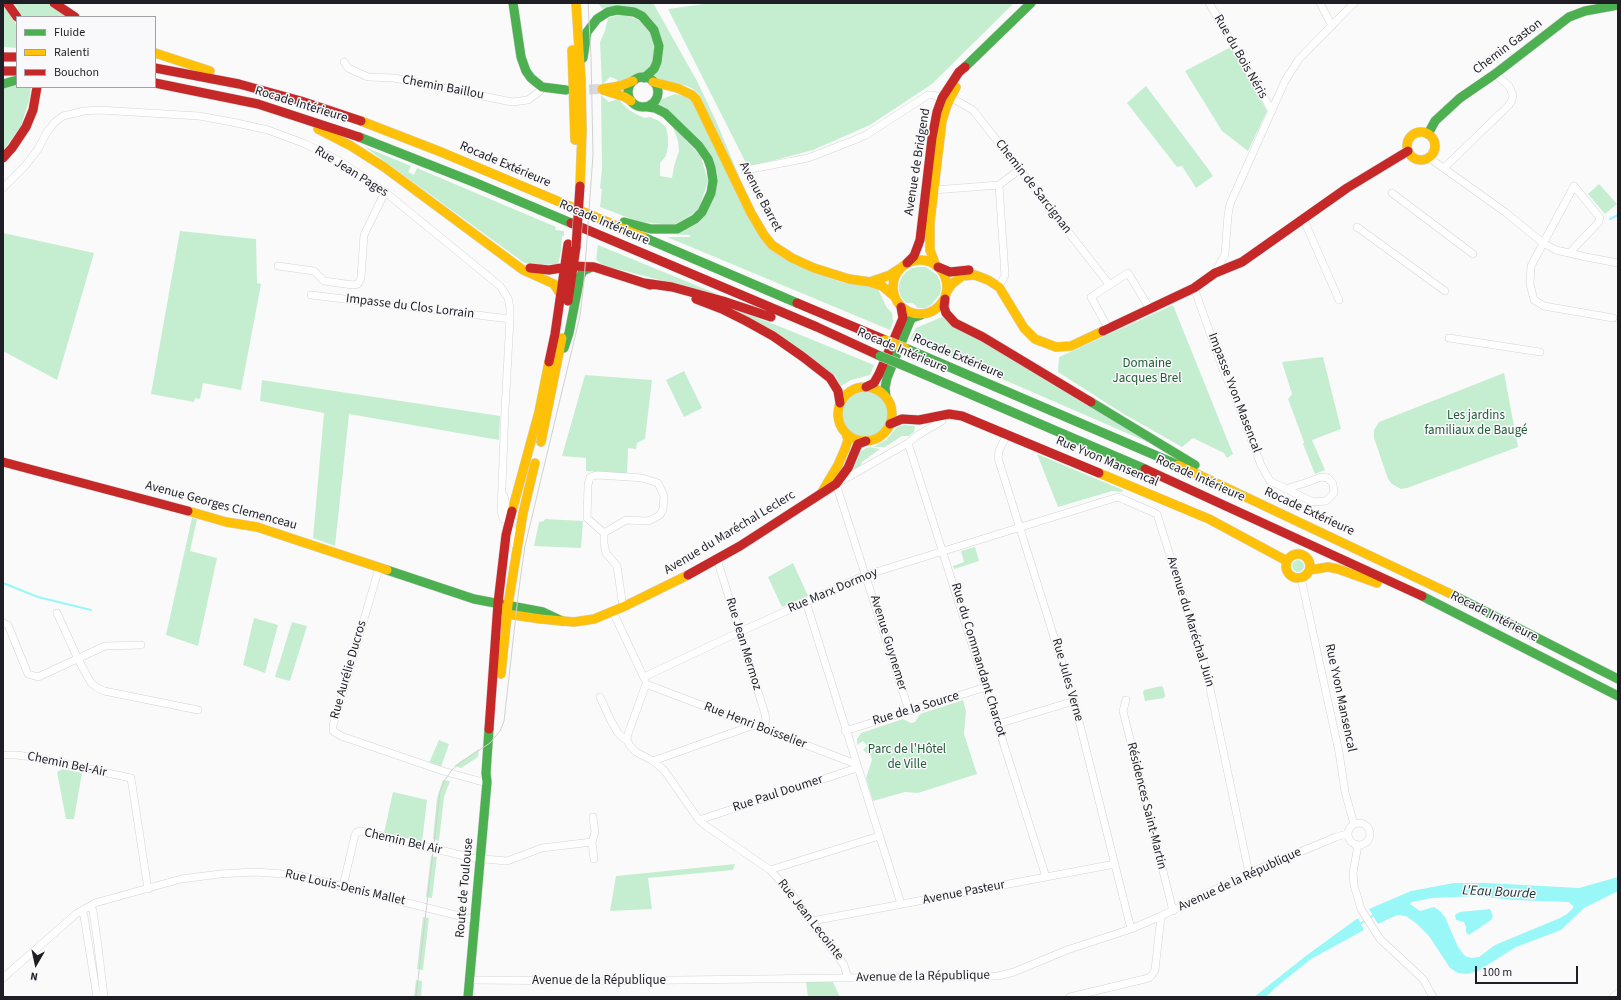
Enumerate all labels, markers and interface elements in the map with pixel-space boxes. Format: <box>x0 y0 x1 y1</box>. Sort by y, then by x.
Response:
street label: Rue du Bois Néris <box>1210 12 1270 102</box>
legend <box>16 16 156 88</box>
street label: Chemin Gaston <box>1470 16 1546 78</box>
text: Fluide <box>54 24 85 41</box>
text: Ralenti <box>54 44 89 61</box>
text: Bouchon <box>54 64 99 81</box>
street label: Chemin Baillou <box>401 72 485 104</box>
street label: Rocade Intérieure <box>253 83 349 127</box>
street label: Avenue de Bridgend <box>902 107 934 217</box>
street label: Chemin de Sarcignan <box>991 137 1075 237</box>
street label: Rocade Extérieure <box>457 139 553 191</box>
street label: Rue Jean Pages <box>311 143 391 201</box>
street label: Avenue Barret <box>735 160 785 234</box>
street label: Rocade Intérieure <box>557 197 651 249</box>
street label: Impasse du Clos Lorrain <box>345 291 475 323</box>
street label: Rocade Intérieure <box>855 325 949 377</box>
street label: Rocade Extérieure <box>910 331 1006 383</box>
street label: Impasse Yvon Masencal <box>1204 331 1264 455</box>
park label: Domaine Jacques Brel <box>1112 356 1182 387</box>
park label: Les jardins familiaux de Baugé <box>1425 408 1527 439</box>
street label: Rue Yvon Mansencal <box>1053 433 1161 491</box>
street label: Rocade Intérieure <box>1153 452 1247 506</box>
street label: Avenue Georges Clemenceau <box>143 478 299 534</box>
street label: Rocade Extérieure <box>1261 484 1357 540</box>
street label: Avenue du Maréchal Leclerc <box>661 488 799 578</box>
street label: Avenue du Maréchal Juin <box>1163 555 1217 689</box>
street label: Rue Marx Dormoy <box>786 565 880 617</box>
street label: Rue du Commandant Charcot <box>947 581 1009 739</box>
street label: Rocade Intérieure <box>1448 588 1540 646</box>
street label: Avenue Guynemer <box>866 593 910 693</box>
street label: Rue Jean Mermoz <box>722 596 764 692</box>
street label: Rue Aurélie Ducros <box>327 619 371 721</box>
street label: Rue Jules Verne <box>1048 637 1086 723</box>
street label: Rue Yvon Mansencal <box>1321 643 1359 753</box>
street label: Rue de la Source <box>871 688 961 730</box>
street label: Rue Henri Boisselier <box>702 699 808 753</box>
street label: Résidences Saint-Martin <box>1123 741 1169 871</box>
park label: Parc de l'Hôtel de Ville <box>868 742 946 773</box>
street label: Chemin Bel-Air <box>26 749 108 781</box>
street label: Rue Paul Doumer <box>731 772 825 816</box>
street label: Chemin Bel Air <box>363 825 443 859</box>
street label: Route de Toulouse <box>453 837 477 939</box>
street label: Avenue de la République <box>1176 845 1304 915</box>
street label: Rue Louis-Denis Mallet <box>283 867 407 909</box>
street label: Rue Jean Lecointe <box>774 876 846 964</box>
street label: Avenue Pasteur <box>922 877 1006 909</box>
water label: L'Eau Bourde <box>1462 883 1536 903</box>
north arrow <box>16 944 56 984</box>
scale bar <box>1477 958 1580 984</box>
text: 100 m <box>1482 964 1512 981</box>
text: N <box>29 968 39 984</box>
street label: Avenue de la République <box>856 968 990 986</box>
street label: Avenue de la République <box>532 973 666 989</box>

